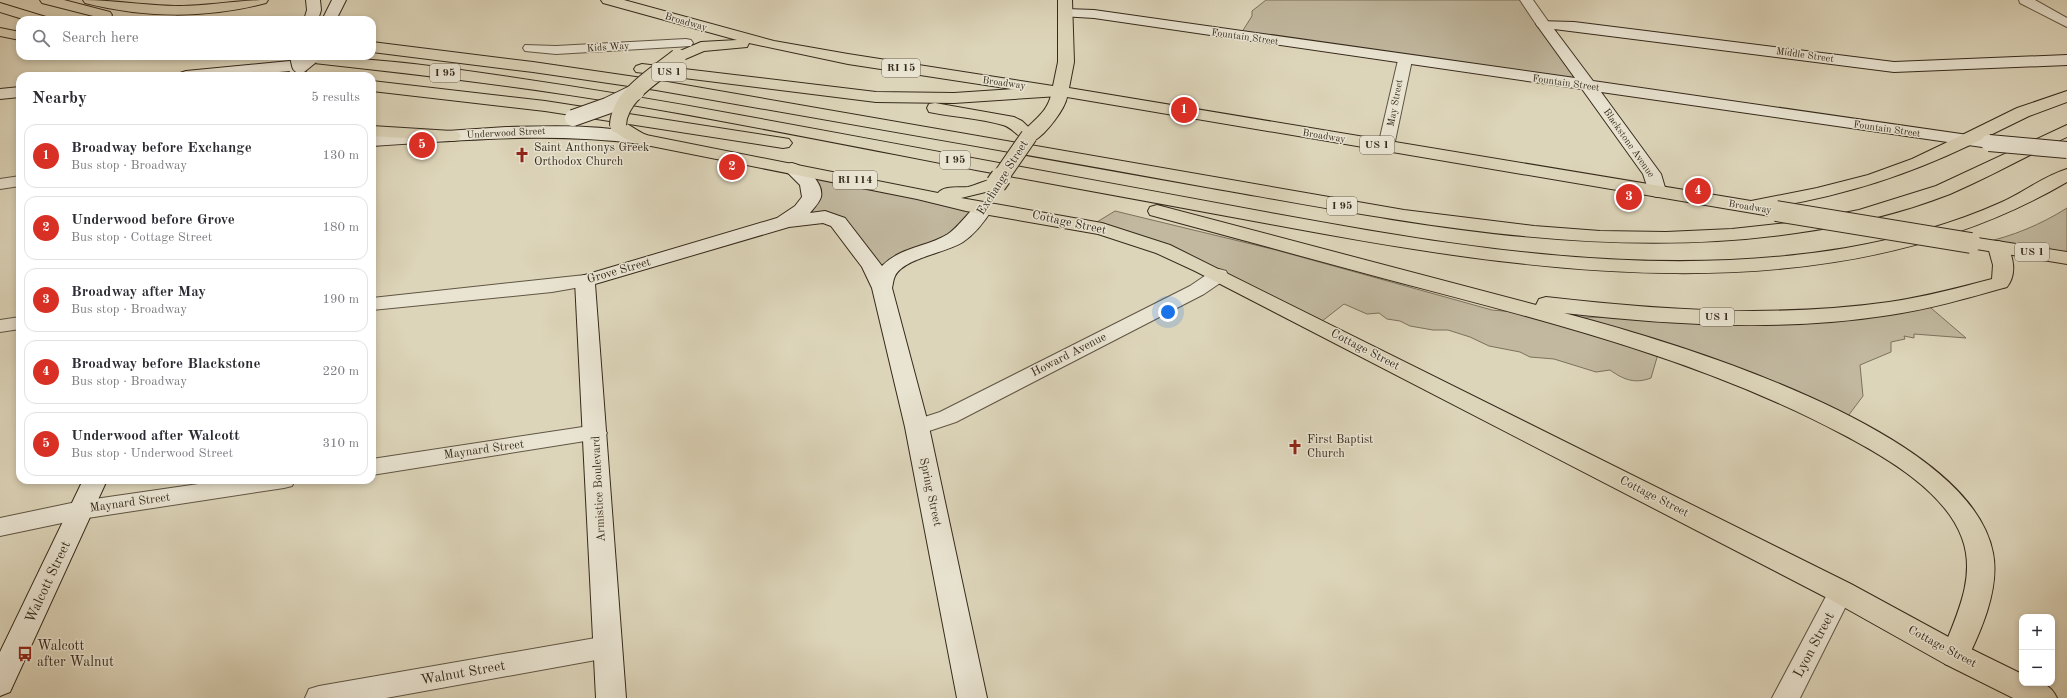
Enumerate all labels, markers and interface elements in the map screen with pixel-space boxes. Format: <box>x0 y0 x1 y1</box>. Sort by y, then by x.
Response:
street label: Broadway <box>664 11 709 33</box>
search box <box>16 16 376 60</box>
icon: search <box>30 27 52 49</box>
street label: Fountain Street <box>1211 27 1280 47</box>
text: Search here <box>62 31 139 46</box>
street label: Kids Way <box>586 40 630 53</box>
street label: Middle Street <box>1776 46 1835 64</box>
road number: RI 15 <box>882 59 920 77</box>
road number: US 1 <box>652 63 686 81</box>
road number: I 95 <box>430 64 460 82</box>
street label: Fountain Street <box>1532 73 1601 93</box>
street label: Broadway <box>982 75 1027 91</box>
street label: May Street <box>1386 78 1405 127</box>
text: Nearby <box>32 90 87 107</box>
text: 5 results <box>311 91 360 104</box>
pin: 1 <box>1171 95 1197 125</box>
street label: Blackstone Avenue <box>1602 107 1657 180</box>
street label: Fountain Street <box>1853 119 1922 139</box>
street label: Underwood Street <box>466 126 546 140</box>
street label: Broadway <box>1302 128 1347 144</box>
pin: 5 <box>409 130 435 160</box>
road number: US 1 <box>1360 136 1394 154</box>
street label: Exchange Street <box>975 139 1031 217</box>
text: Broadway before Exchange <box>71 141 252 156</box>
place label: Saint Anthonys Greek Orthodox Church <box>534 142 649 168</box>
church icon: Saint Anthonys Greek Orthodox Church <box>513 146 531 164</box>
text: 1 <box>42 149 50 162</box>
text: 130 m <box>322 149 359 162</box>
road number: I 95 <box>940 151 970 169</box>
pin: 2 <box>719 152 745 182</box>
text: Bus stop · Broadway <box>71 159 187 172</box>
road number: RI 114 <box>833 171 877 189</box>
pin: 4 <box>1685 176 1711 206</box>
pin: 3 <box>1616 182 1642 212</box>
road number: I 95 <box>1327 197 1357 215</box>
street label: Broadway <box>1728 199 1773 215</box>
street label: Cottage Street <box>1031 209 1107 237</box>
text: Underwood before Grove <box>71 213 235 228</box>
text: 2 <box>42 221 50 234</box>
text: 180 m <box>322 221 359 234</box>
text: Bus stop · Cottage Street <box>71 231 212 244</box>
road number: US 1 <box>2015 243 2049 261</box>
street label: Grove Street <box>586 256 652 286</box>
text: Broadway after May <box>71 285 206 300</box>
text: 3 <box>42 293 50 306</box>
text: 190 m <box>322 293 359 306</box>
your location <box>1158 302 1178 322</box>
text: Bus stop · Broadway <box>71 303 187 316</box>
road number: US 1 <box>1700 308 1734 326</box>
street label: Cottage Street <box>1329 328 1401 372</box>
street label: Howard Avenue <box>1029 331 1109 379</box>
text: Broadway before Blackstone <box>71 357 260 372</box>
text: 4 <box>42 365 50 378</box>
text: 220 m <box>322 365 359 378</box>
text: Bus stop · Broadway <box>71 375 187 388</box>
text: Underwood after Walcott <box>71 429 240 444</box>
place label: First Baptist Church <box>1307 434 1373 460</box>
street label: Armistice Boulevard <box>590 436 608 542</box>
text: 5 <box>42 437 50 450</box>
text: 310 m <box>322 437 359 450</box>
street label: Maynard Street <box>443 438 525 462</box>
church icon: First Baptist Church <box>1286 438 1304 456</box>
text: Bus stop · Underwood Street <box>71 447 233 460</box>
street label: Spring Street <box>917 457 943 527</box>
street label: Cottage Street <box>1618 475 1690 519</box>
street label: Maynard Street <box>89 491 171 515</box>
street label: Walcott Street <box>23 539 73 625</box>
street label: Lyon Street <box>1791 610 1837 680</box>
map controls <box>2019 614 2055 686</box>
button: + <box>2019 614 2055 650</box>
street label: Cottage Street <box>1906 624 1978 670</box>
place label: Walcott after Walnut <box>37 639 114 669</box>
bus stop icon: Walcott after Walnut <box>16 645 34 663</box>
button: − <box>2019 650 2055 686</box>
street label: Walnut Street <box>420 659 506 687</box>

